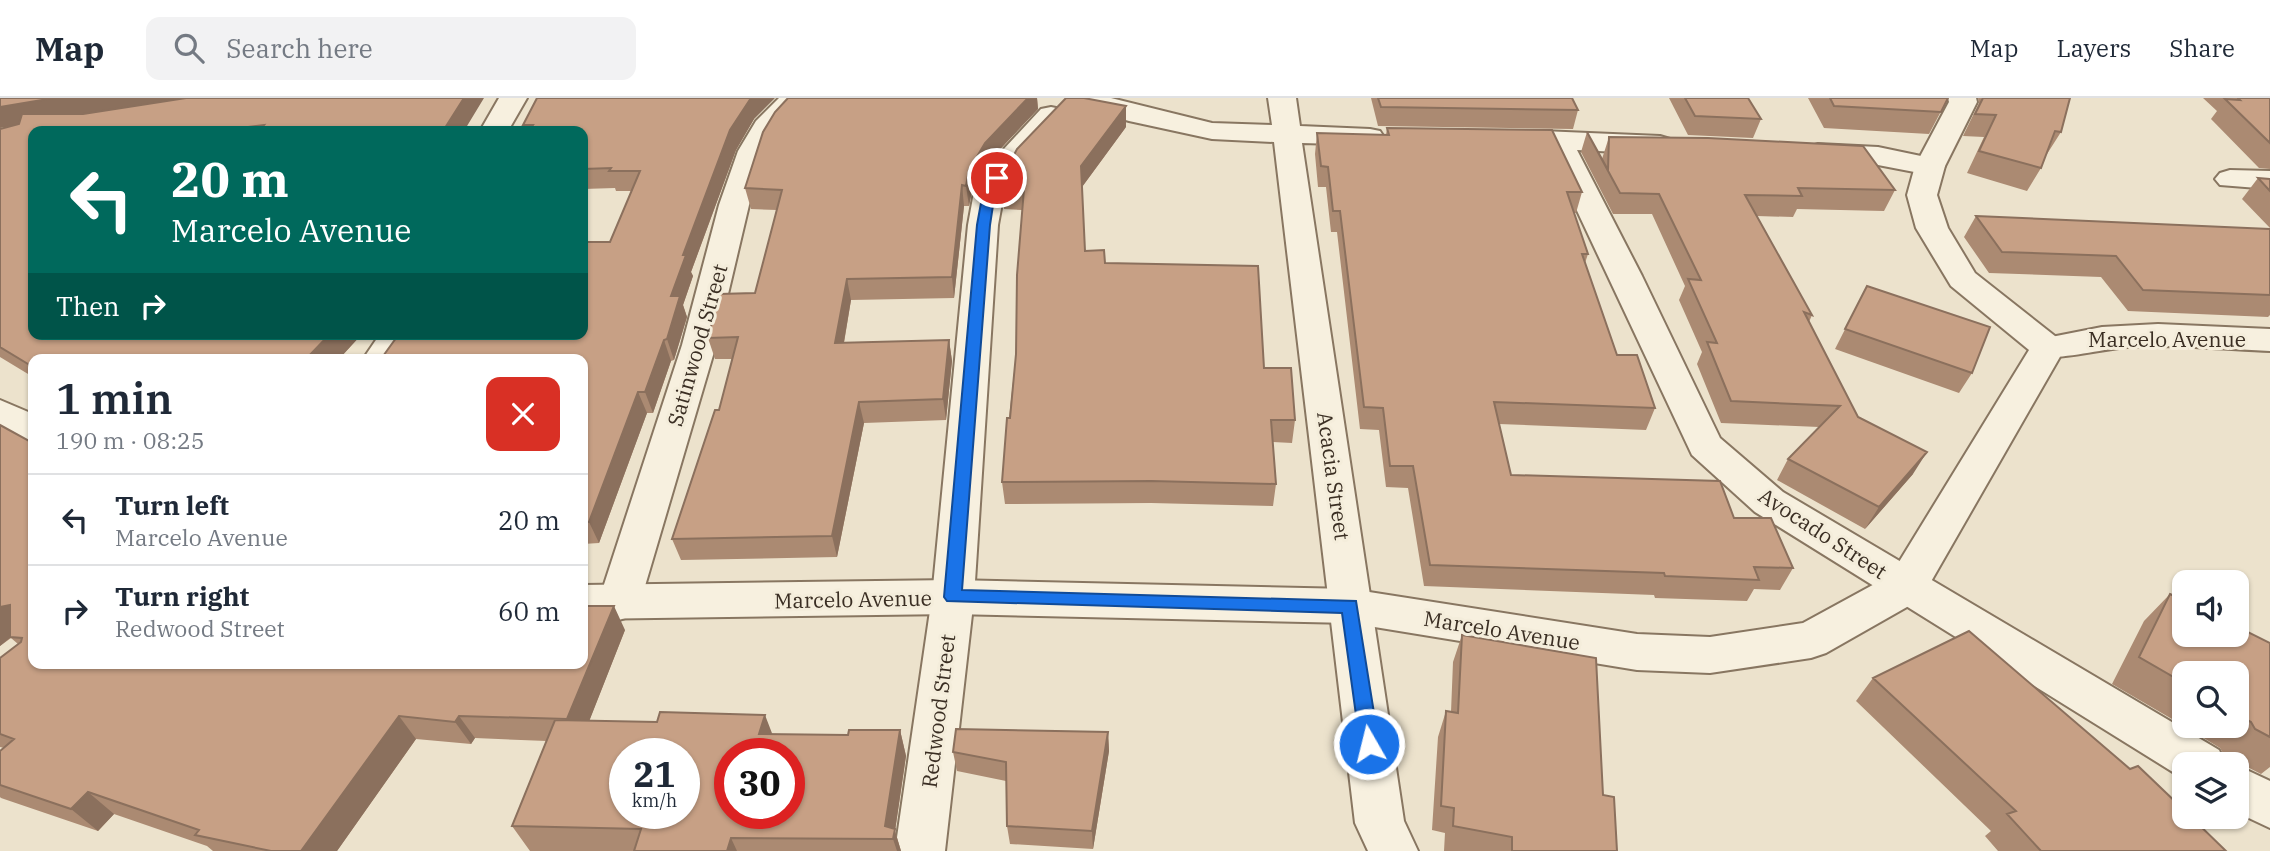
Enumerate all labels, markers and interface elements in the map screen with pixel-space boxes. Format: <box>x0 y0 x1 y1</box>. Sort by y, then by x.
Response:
search box <box>146 17 636 80</box>
text: Map <box>35 27 104 70</box>
icon: search <box>170 29 208 67</box>
text: Search here <box>226 31 373 65</box>
text: Map <box>1970 32 2018 64</box>
text: Layers <box>2056 32 2131 64</box>
text: Share <box>2169 32 2235 64</box>
text: 20 m <box>171 147 289 210</box>
pin <box>967 148 1027 208</box>
icon: left <box>56 154 147 245</box>
icon: arrive <box>978 159 1016 197</box>
text: Marcelo Avenue <box>171 209 411 251</box>
street label: Satinwood Street <box>660 261 734 429</box>
icon: right <box>134 287 172 325</box>
text: Then <box>56 289 120 323</box>
street label: Marcelo Avenue <box>2088 325 2246 353</box>
text: 1 min <box>56 371 173 426</box>
button: close <box>486 377 560 451</box>
street label: Acacia Street <box>1311 410 1357 542</box>
text: 190 m · 08:25 <box>56 425 205 455</box>
street label: Avocado Street <box>1753 481 1893 585</box>
text: Turn left <box>115 488 229 522</box>
icon: left <box>56 501 94 539</box>
text: 20 m <box>498 503 560 537</box>
text: Marcelo Avenue <box>115 522 288 552</box>
map controls <box>2172 570 2249 829</box>
button: sound <box>2172 570 2249 647</box>
text: Turn right <box>115 579 249 613</box>
street label: Marcelo Avenue <box>774 584 932 614</box>
icon: right <box>56 592 94 630</box>
text: 60 m <box>498 594 560 628</box>
street label: Marcelo Avenue <box>1422 604 1582 656</box>
text: Redwood Street <box>115 613 285 643</box>
street label: Redwood Street <box>915 632 961 790</box>
button: search <box>2172 661 2249 738</box>
position arrow <box>1332 707 1406 781</box>
speed limit sign: 30 <box>714 738 805 829</box>
text: 21 <box>633 751 676 797</box>
button: layers <box>2172 752 2249 829</box>
text: km/h <box>632 789 677 812</box>

